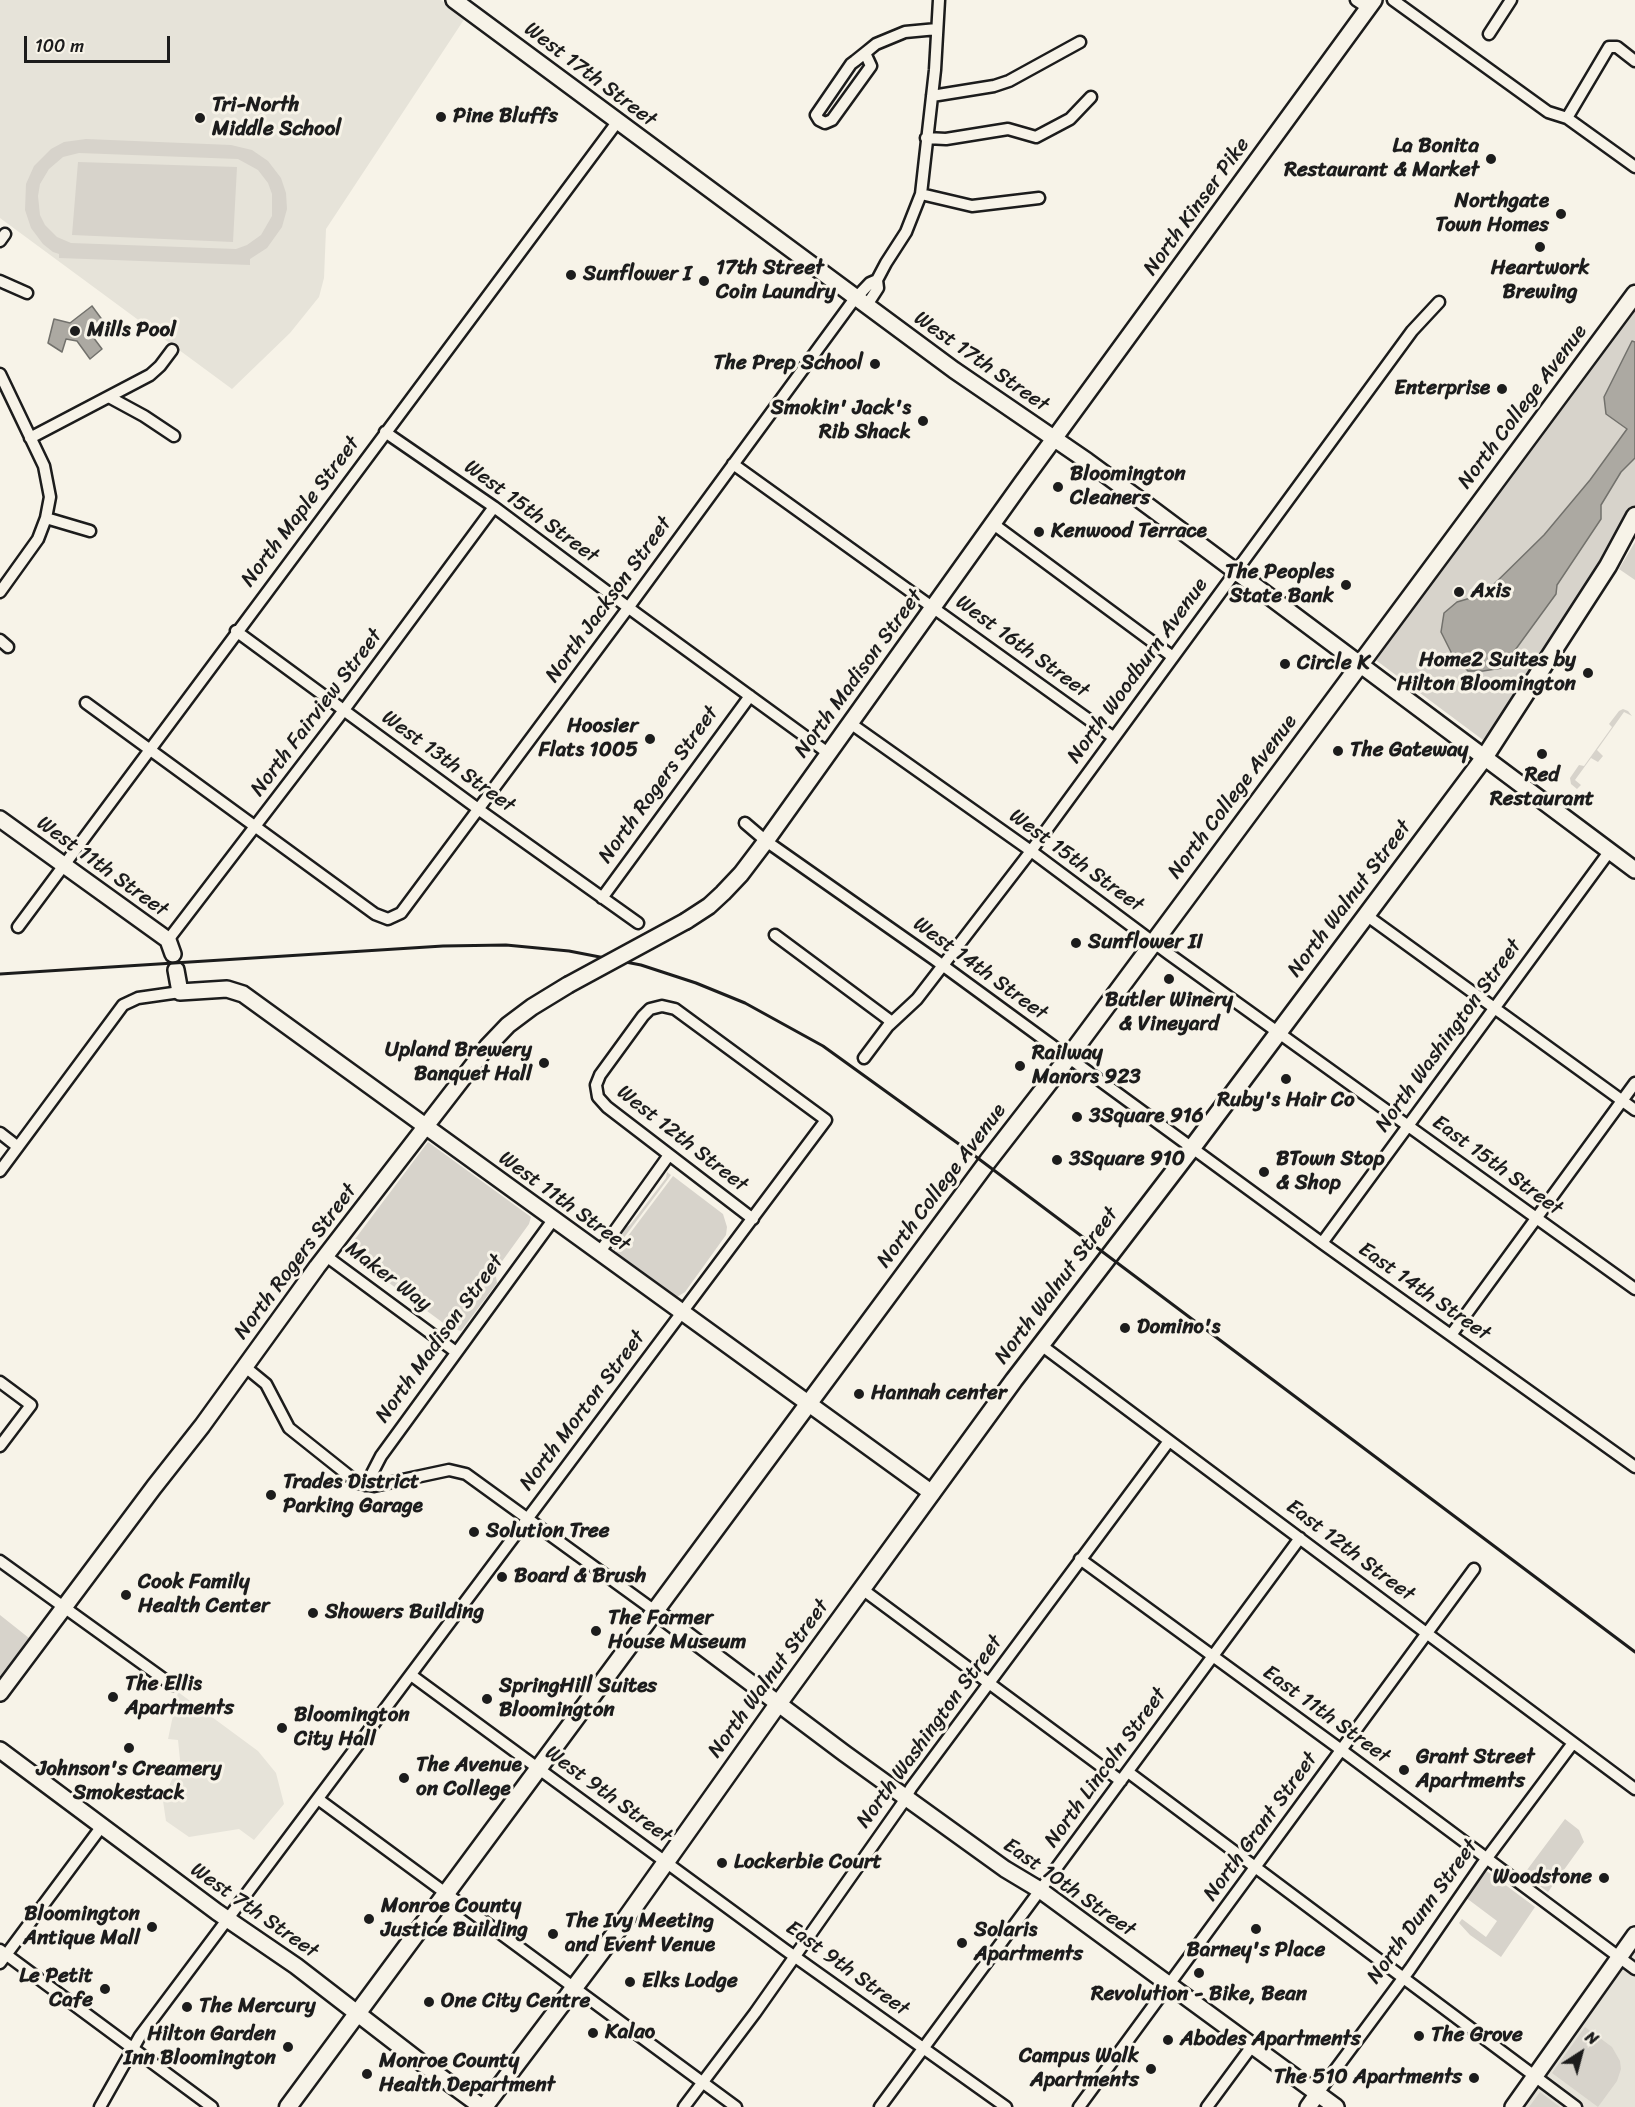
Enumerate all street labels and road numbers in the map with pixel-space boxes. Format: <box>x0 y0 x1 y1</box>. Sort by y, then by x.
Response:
street label: West 17th Street <box>519 17 661 133</box>
street label: North Kinser Pike <box>1139 133 1255 281</box>
street label: West 17th Street <box>909 306 1053 418</box>
street label: North College Avenue <box>1453 320 1593 494</box>
street label: North Maple Street <box>236 432 366 592</box>
street label: West 15th Street <box>459 455 603 569</box>
street label: North Jackson Street <box>540 512 678 688</box>
street label: North Woodburn Avenue <box>1062 573 1214 769</box>
street label: North Madison Street <box>789 585 929 763</box>
street label: West 16th Street <box>950 590 1094 704</box>
street label: North Fairview Street <box>246 624 388 802</box>
street label: North Rogers Street <box>594 702 724 868</box>
street label: West 13th Street <box>376 705 520 819</box>
street label: North College Avenue <box>1163 710 1303 884</box>
street label: West 15th Street <box>1004 804 1148 918</box>
street label: West 11th Street <box>32 811 172 923</box>
street label: North Walnut Street <box>1283 816 1417 982</box>
street label: West 14th Street <box>908 912 1052 1026</box>
street label: North Washington Street <box>1371 935 1527 1137</box>
street label: West 12th Street <box>612 1080 752 1198</box>
street label: North College Avenue <box>872 1099 1012 1273</box>
street label: East 15th Street <box>1427 1110 1567 1222</box>
street label: West 11th Street <box>494 1146 634 1258</box>
street label: North Rogers Street <box>229 1179 363 1345</box>
street label: North Walnut Street <box>990 1203 1124 1369</box>
street label: Maker Way <box>340 1236 436 1318</box>
street label: East 14th Street <box>1353 1237 1495 1347</box>
street label: North Madison Street <box>370 1250 510 1428</box>
street label: North Morton Street <box>515 1326 651 1496</box>
street label: East 12th Street <box>1281 1495 1419 1607</box>
street label: North Walnut Street <box>703 1595 835 1763</box>
street label: North Washington Street <box>852 1631 1008 1833</box>
street label: East 11th Street <box>1257 1660 1395 1770</box>
street label: North Lincoln Street <box>1040 1683 1172 1853</box>
street label: West 9th Street <box>540 1740 676 1850</box>
street label: North Grant Street <box>1199 1748 1323 1906</box>
street label: East 10th Street <box>998 1833 1140 1943</box>
street label: North Dunn Street <box>1362 1835 1484 1989</box>
street label: West 7th Street <box>185 1858 323 1964</box>
street label: East 9th Street <box>781 1916 913 2022</box>

